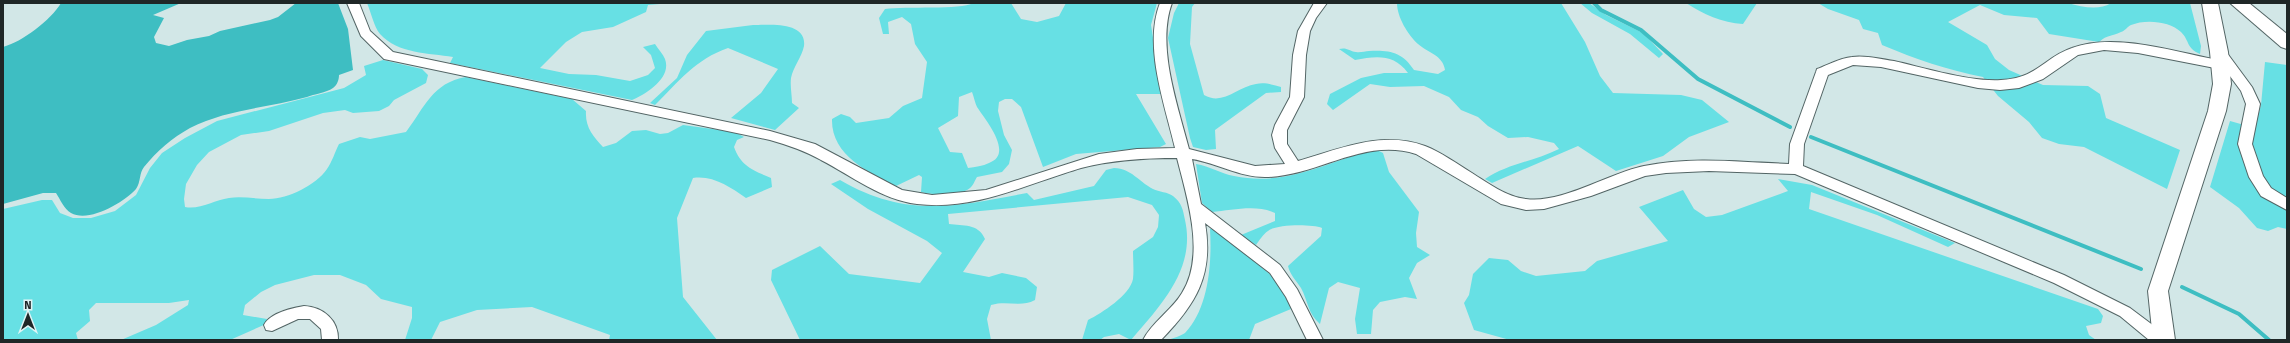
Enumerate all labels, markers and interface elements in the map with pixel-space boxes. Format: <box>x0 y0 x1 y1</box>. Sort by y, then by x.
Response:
north arrow <box>8 295 48 335</box>
text: N <box>24 299 32 312</box>

